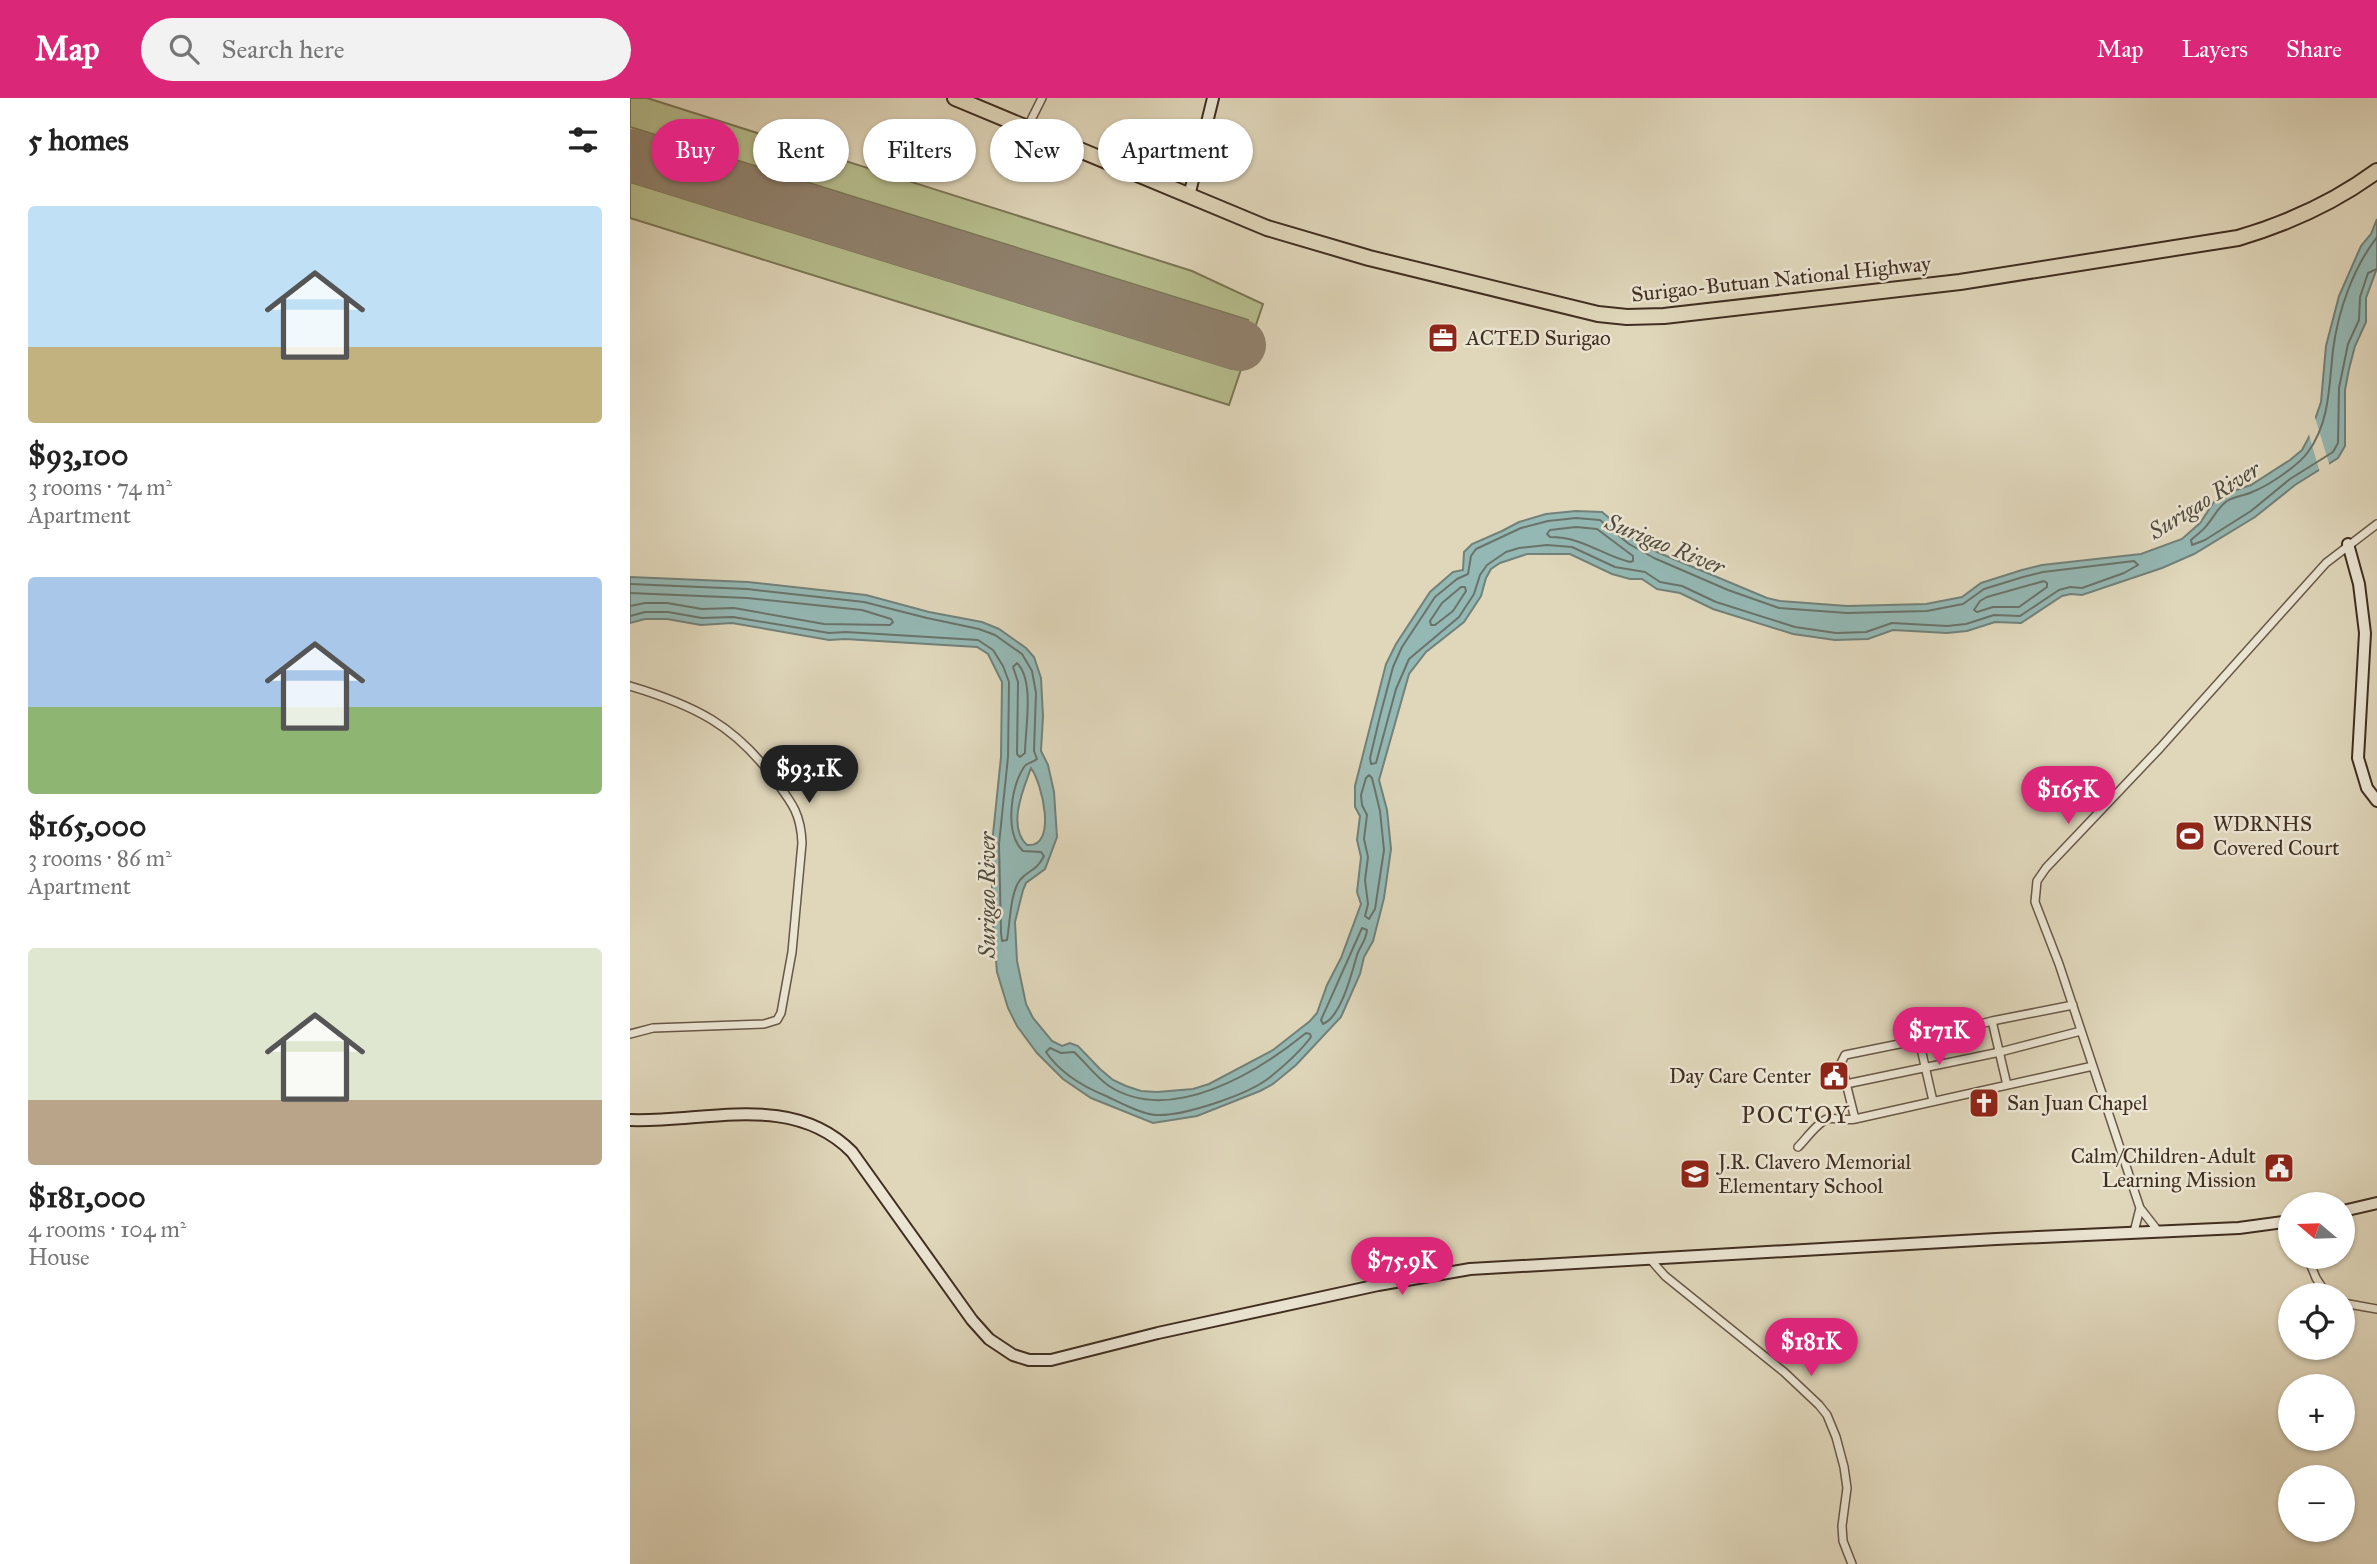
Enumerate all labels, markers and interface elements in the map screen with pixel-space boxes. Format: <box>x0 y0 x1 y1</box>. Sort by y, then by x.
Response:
search box <box>141 18 631 81</box>
text: Map <box>35 29 99 69</box>
icon: search <box>165 30 203 68</box>
text: Search here <box>221 33 345 65</box>
text: Map <box>2097 34 2144 64</box>
text: Layers <box>2182 34 2248 64</box>
text: Share <box>2286 34 2342 64</box>
chip: Buy <box>651 119 739 182</box>
chip: Rent <box>753 119 849 182</box>
chip: Filters <box>863 119 976 182</box>
chip: New <box>990 119 1084 182</box>
chip: Apartment <box>1098 119 1253 182</box>
icon: filters <box>564 121 602 159</box>
text: 5 homes <box>28 122 129 158</box>
street label: Surigao-Butuan National Highway <box>1630 250 1933 308</box>
icon: home <box>252 252 378 378</box>
office icon: ACTED Surigao <box>1426 321 1460 355</box>
place label: ACTED Surigao <box>1465 325 1611 351</box>
text: $93,100 <box>28 437 129 473</box>
water label: Surigao River <box>2142 454 2266 546</box>
text: 3 rooms · 74 m² <box>28 473 172 501</box>
text: Apartment <box>28 501 131 529</box>
water label: Surigao River <box>1600 507 1730 581</box>
icon: home <box>252 623 378 749</box>
pin: $93.1K <box>752 746 866 805</box>
text: $93.1K <box>776 754 842 782</box>
pin: $165K <box>2019 766 2117 826</box>
text: $165K <box>2037 775 2099 803</box>
text: $165,000 <box>28 808 146 844</box>
place label: WDRNHS Covered Court <box>2213 811 2340 861</box>
sports icon: WDRNHS Covered Court <box>2173 819 2207 853</box>
water label: Surigao River <box>973 830 1001 959</box>
text: 3 rooms · 86 m² <box>28 844 172 872</box>
text: Apartment <box>28 872 131 900</box>
icon: home <box>252 994 378 1120</box>
pin: $171K <box>1890 1007 1988 1067</box>
text: $171K <box>1909 1016 1969 1044</box>
public building icon: Day Care Center <box>1817 1059 1851 1093</box>
place label: Day Care Center <box>1669 1063 1811 1089</box>
church icon: San Juan Chapel <box>1967 1086 2001 1120</box>
place label: San Juan Chapel <box>2007 1090 2148 1116</box>
district label: POCTOY <box>1741 1100 1851 1130</box>
place label: Calm/Children-Adult Learning Mission <box>2071 1143 2257 1193</box>
place label: J.R. Clavero Memorial Elementary School <box>1716 1149 1912 1199</box>
public building icon: Calm/Children-Adult Learning Mission <box>2262 1151 2296 1185</box>
school or university icon: J.R. Clavero Memorial Elementary School <box>1678 1157 1712 1191</box>
text: $181,000 <box>28 1179 146 1215</box>
north arrow <box>2278 1192 2356 1269</box>
map controls <box>2278 1192 2355 1542</box>
text: 4 rooms · 104 m² <box>28 1215 187 1243</box>
pin: $75.9K <box>1345 1238 1459 1297</box>
text: House <box>28 1243 90 1271</box>
text: $75.9K <box>1367 1246 1437 1274</box>
button: locate <box>2278 1283 2355 1360</box>
pin: $181K <box>1762 1318 1860 1378</box>
text: $181K <box>1781 1327 1841 1355</box>
button: + <box>2278 1374 2355 1451</box>
button: − <box>2278 1465 2355 1542</box>

